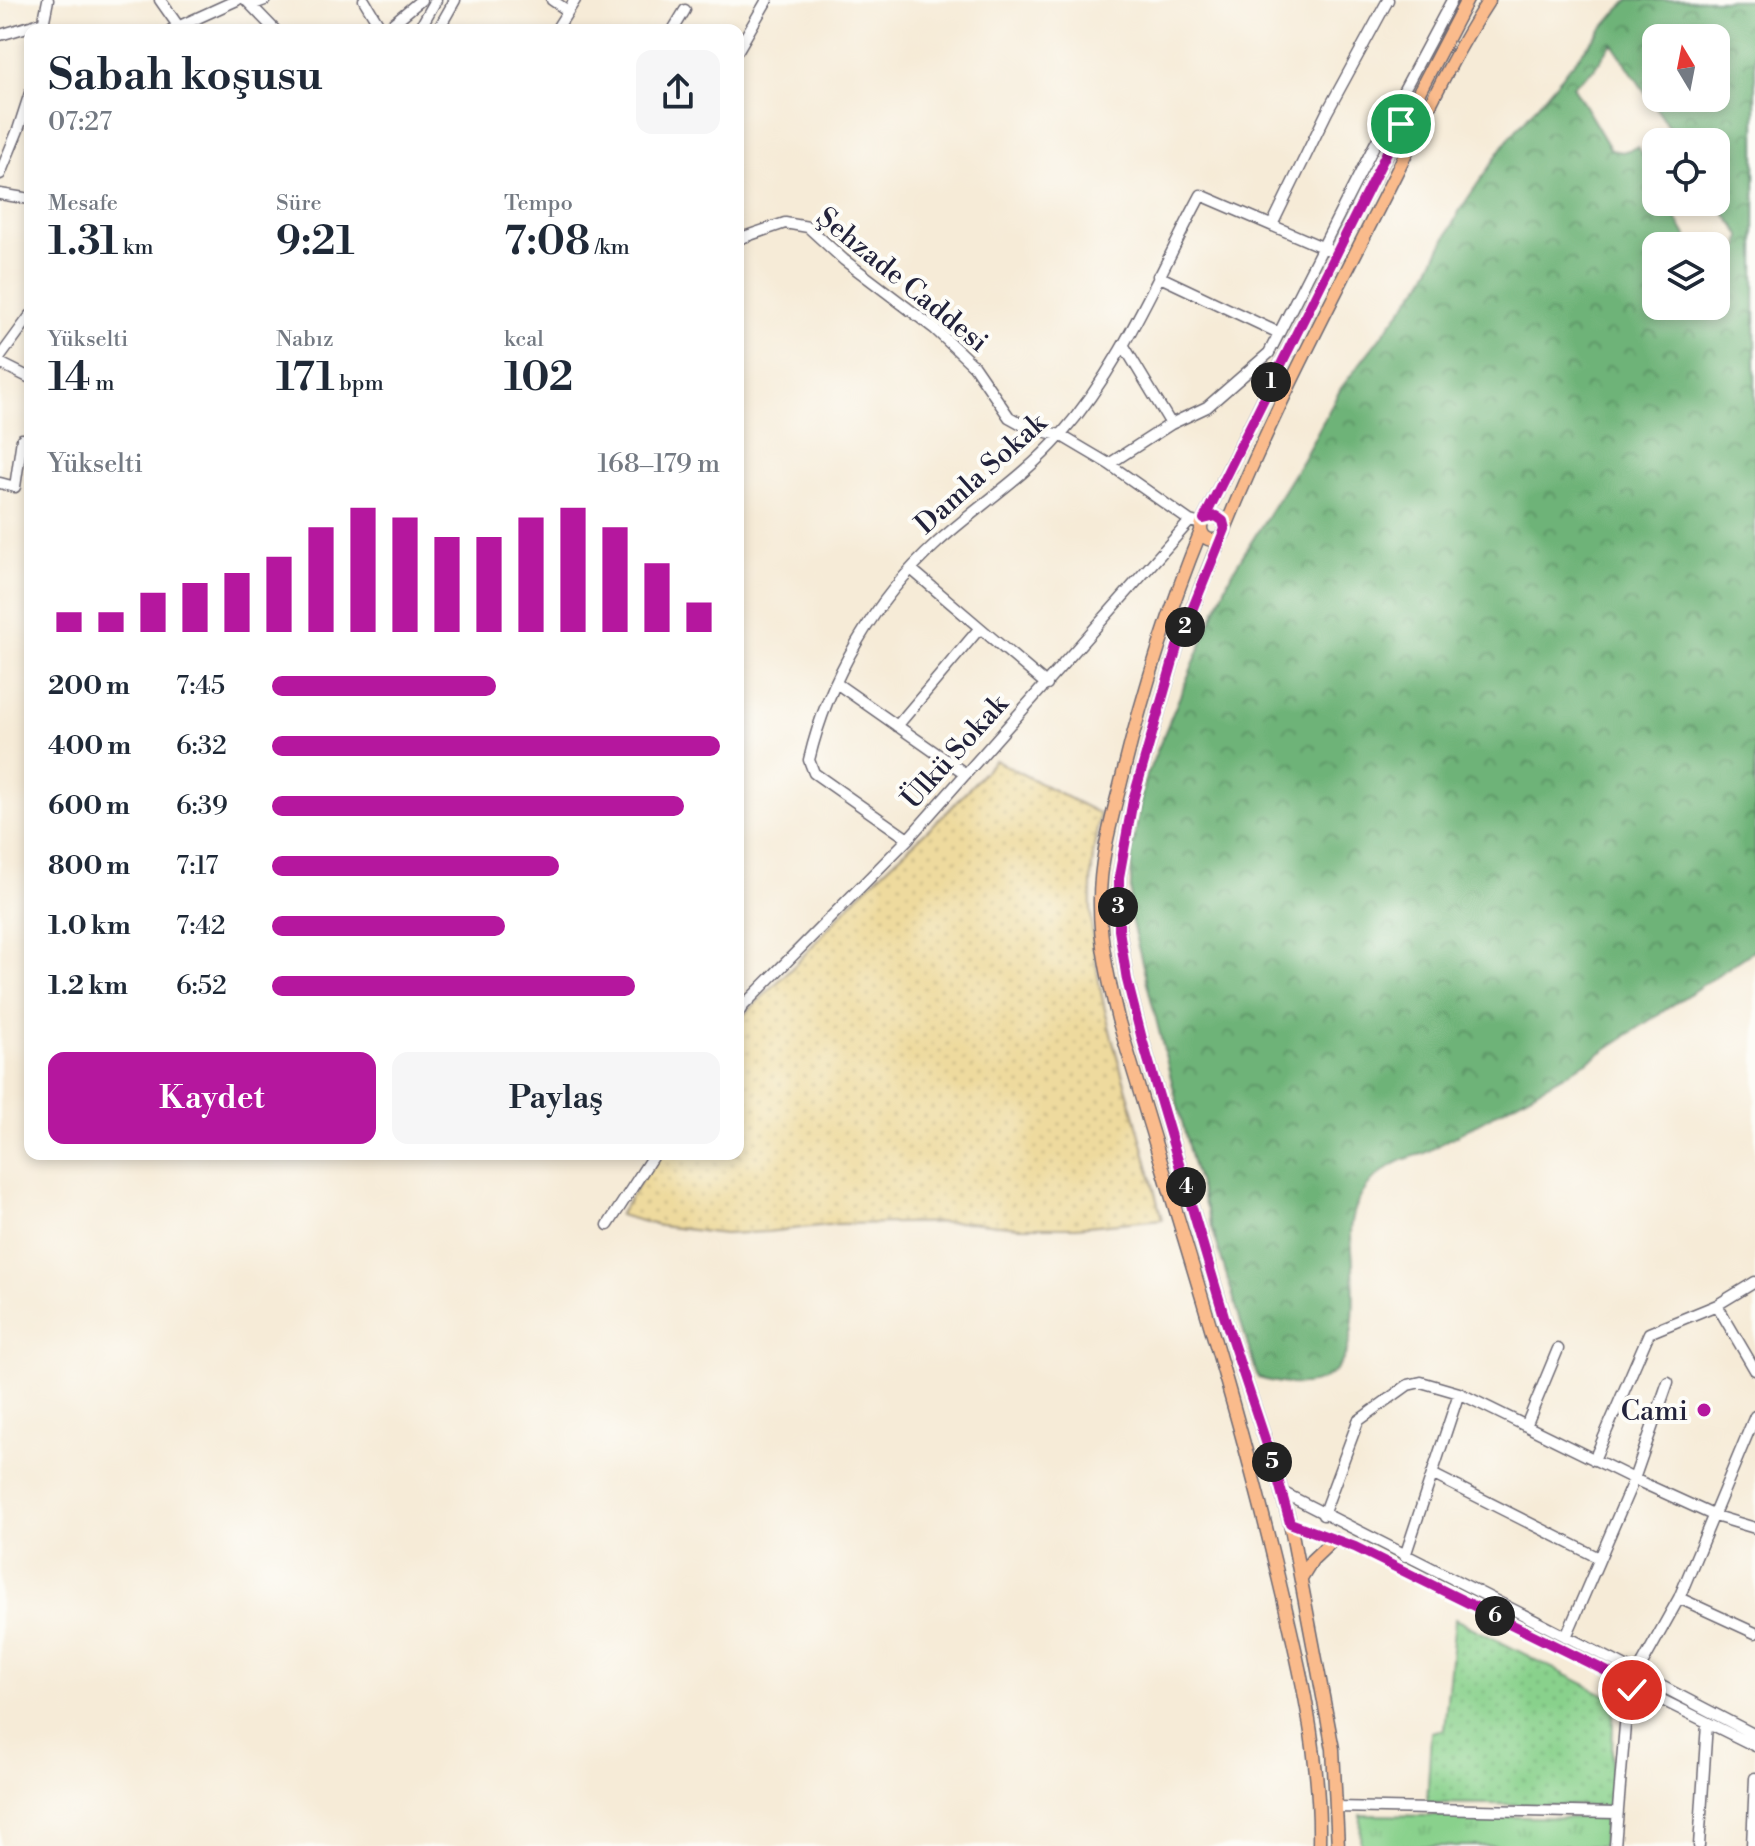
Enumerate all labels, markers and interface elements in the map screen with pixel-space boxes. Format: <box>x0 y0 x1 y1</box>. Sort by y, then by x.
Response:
north arrow <box>1642 24 1730 112</box>
map controls <box>1642 24 1730 320</box>
text: Sabah koşusu <box>48 48 323 103</box>
button: share <box>636 50 720 134</box>
pin <box>1367 90 1435 158</box>
icon: arrive <box>1379 102 1423 146</box>
text: 07:27 <box>48 106 112 138</box>
button: locate <box>1642 128 1730 216</box>
text: Mesafe <box>48 190 118 217</box>
text: Süre <box>276 190 322 217</box>
text: Tempo <box>504 190 573 217</box>
street label: Şehzade Caddesi <box>809 200 995 360</box>
text: 1.31 <box>48 217 118 267</box>
text: 9:21 <box>276 217 355 267</box>
text: 7:08 <box>504 217 590 267</box>
button: layers <box>1642 232 1730 320</box>
text: km <box>118 234 154 261</box>
text: /km <box>590 234 630 261</box>
text: Yükselti <box>48 326 128 353</box>
text: Nabız <box>276 326 334 353</box>
text: kcal <box>504 326 544 353</box>
text: 14 <box>48 353 91 403</box>
text: 171 <box>276 353 335 403</box>
text: 102 <box>504 353 573 403</box>
pin: 1 <box>1251 362 1291 402</box>
text: 1 <box>1266 368 1276 395</box>
text: m <box>91 370 114 397</box>
text: bpm <box>335 370 384 397</box>
street label: Damla Sokak <box>908 405 1055 542</box>
text: Yükselti <box>48 448 143 480</box>
text: 168–179 m <box>598 448 720 480</box>
pin: 2 <box>1165 607 1205 647</box>
text: 2 <box>1178 613 1192 640</box>
text: 200 m <box>48 670 130 702</box>
text: 7:45 <box>176 670 225 702</box>
street label: Ülkü Sokak <box>894 686 1017 817</box>
text: 400 m <box>48 730 131 762</box>
text: 6:32 <box>176 730 227 762</box>
text: 600 m <box>48 790 130 822</box>
text: 6:39 <box>176 790 228 822</box>
text: 800 m <box>48 850 130 882</box>
text: 7:17 <box>176 850 218 882</box>
pin: 3 <box>1098 887 1138 927</box>
text: 3 <box>1111 893 1125 920</box>
text: 1.0 km <box>48 910 131 942</box>
text: 7:42 <box>176 910 226 942</box>
text: 1.2 km <box>48 970 128 1002</box>
text: 6:52 <box>176 970 227 1002</box>
button: Kaydet <box>48 1052 376 1144</box>
button: Paylaş <box>392 1052 720 1144</box>
pin: 4 <box>1166 1167 1206 1207</box>
text: 4 <box>1179 1173 1193 1200</box>
place label: Cami <box>1621 1394 1688 1429</box>
marker: Cami <box>1695 1401 1713 1419</box>
pin: 5 <box>1252 1442 1292 1482</box>
text: 5 <box>1265 1448 1279 1475</box>
pin: 6 <box>1475 1596 1515 1636</box>
text: 6 <box>1488 1602 1502 1629</box>
pin <box>1598 1656 1666 1724</box>
icon: check <box>1610 1668 1654 1712</box>

